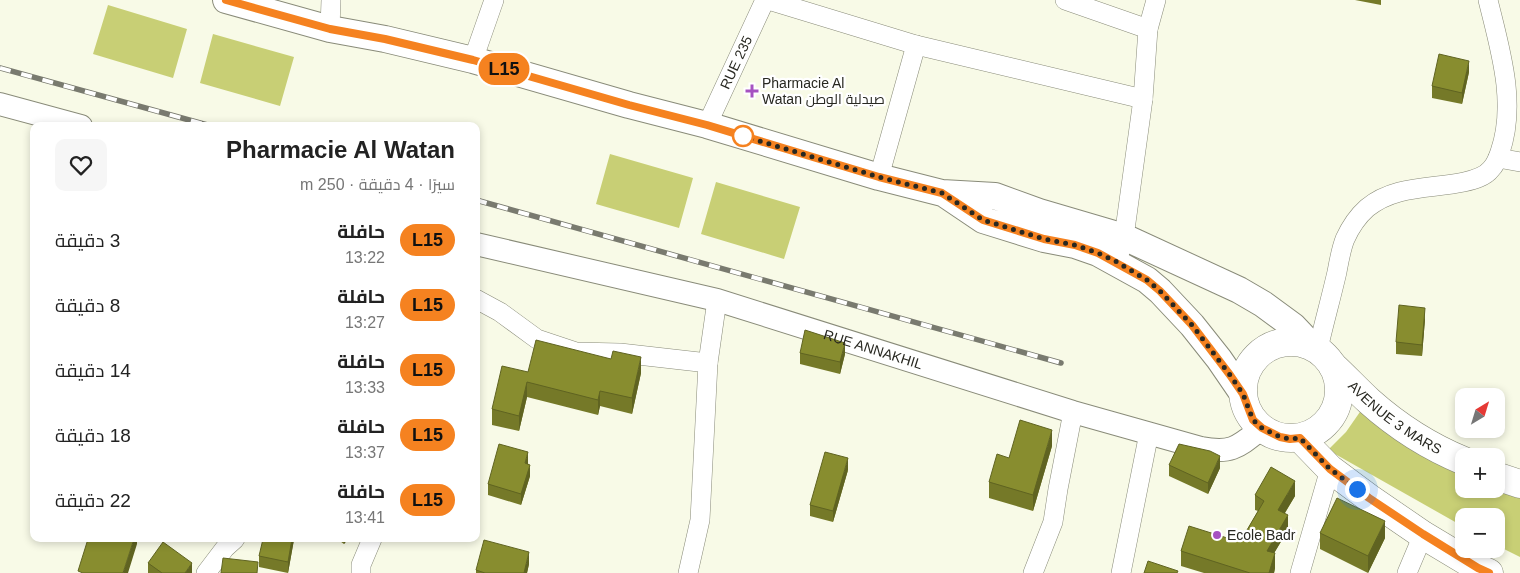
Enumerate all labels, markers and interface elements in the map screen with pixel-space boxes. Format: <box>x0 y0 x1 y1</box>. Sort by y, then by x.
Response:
street label: RUE 235 <box>717 33 755 92</box>
line badge: L15 <box>475 53 533 85</box>
text: L15 <box>488 59 520 79</box>
place label: Pharmacie Al Watan صيدلية الوطن <box>762 75 885 107</box>
marker: Pharmacie Al Watan صيدلية الوطن <box>746 85 758 97</box>
unlabelled marker <box>732 125 754 147</box>
text: Pharmacie Al Watan <box>226 136 455 163</box>
button: heart <box>55 139 107 191</box>
text: سيرًا · 4 دقيقة · 250 m <box>300 176 455 193</box>
text: حافلة <box>337 221 385 242</box>
text: 3 دقيقة <box>55 230 120 251</box>
text: L15 <box>412 230 443 250</box>
text: 13:22 <box>345 249 385 266</box>
text: حافلة <box>337 286 385 307</box>
text: 8 دقيقة <box>55 295 120 316</box>
text: L15 <box>412 295 443 315</box>
text: 13:27 <box>345 314 385 331</box>
street label: RUE ANNAKHIL <box>822 326 925 372</box>
text: حافلة <box>337 351 385 372</box>
text: 14 دقيقة <box>55 360 131 381</box>
text: L15 <box>412 360 443 380</box>
street label: AVENUE 3 MARS <box>1345 378 1444 457</box>
text: 13:33 <box>345 379 385 396</box>
north arrow <box>1455 388 1505 438</box>
map controls <box>1455 388 1505 558</box>
text: حافلة <box>337 416 385 437</box>
text: 18 دقيقة <box>55 425 131 446</box>
text: L15 <box>412 425 443 445</box>
text: 13:37 <box>345 444 385 461</box>
button: + <box>1455 448 1505 498</box>
your location <box>1345 477 1370 502</box>
text: حافلة <box>337 481 385 502</box>
text: 22 دقيقة <box>55 490 131 511</box>
text: L15 <box>412 490 443 510</box>
button: − <box>1455 508 1505 558</box>
text: 13:41 <box>345 509 385 526</box>
place label: Ecole Badr <box>1227 527 1296 543</box>
marker: Ecole Badr <box>1211 529 1223 541</box>

